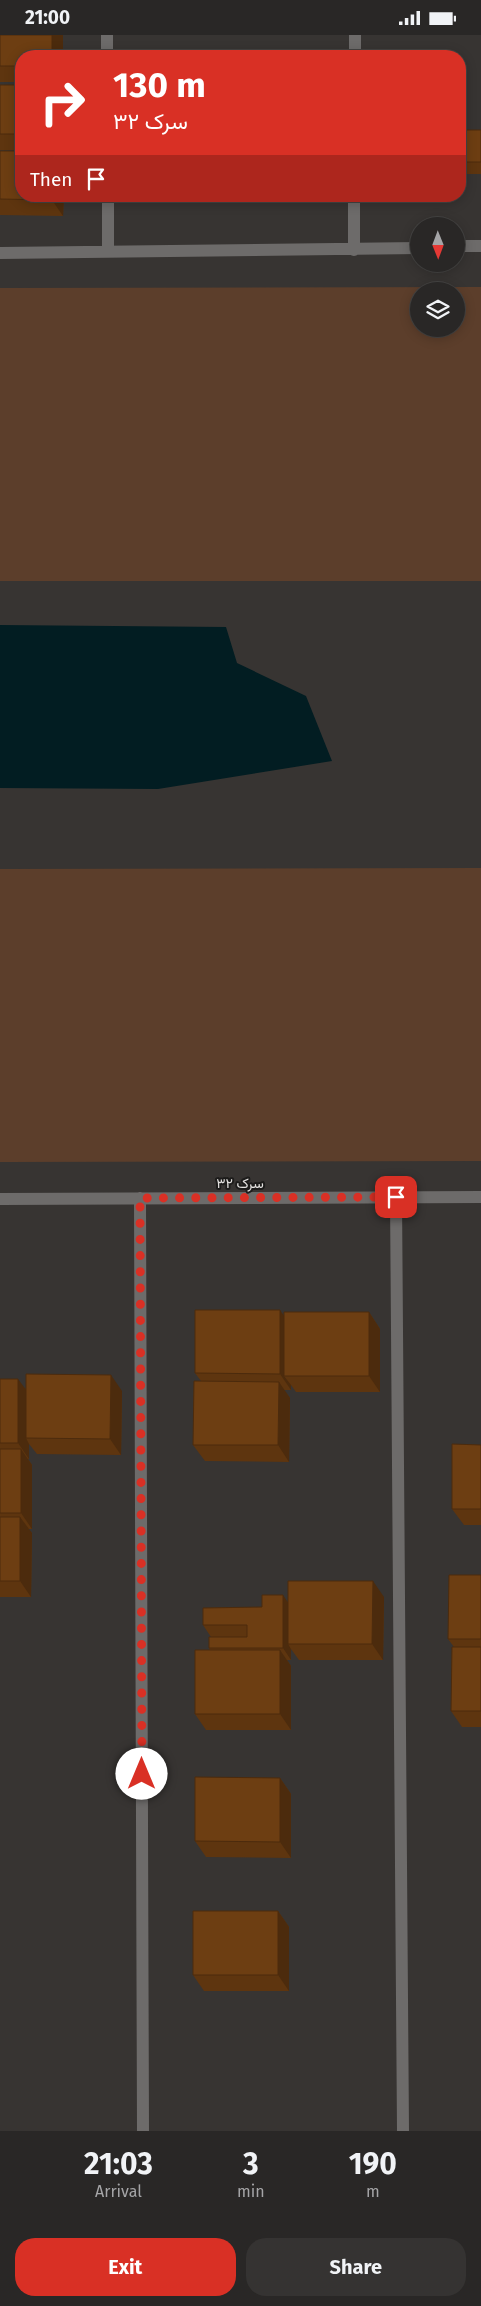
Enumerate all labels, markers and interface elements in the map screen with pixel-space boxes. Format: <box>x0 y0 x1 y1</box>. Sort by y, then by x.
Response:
text: 21:00 <box>25 6 70 29</box>
text: 130 m <box>113 64 206 106</box>
icon: right <box>30 70 95 135</box>
text: سرک ۳۲ <box>113 108 188 135</box>
icon: arrive <box>82 165 110 193</box>
text: Then <box>30 168 72 191</box>
north arrow <box>410 217 465 273</box>
map controls <box>410 217 465 337</box>
button: layers <box>410 282 465 337</box>
street label: سرک ۳۲ <box>216 1175 264 1192</box>
pin <box>375 1176 417 1218</box>
icon: arrive <box>382 1183 410 1211</box>
position arrow <box>115 1747 167 1799</box>
text: 21:03 <box>84 2146 153 2182</box>
text: 3 <box>243 2146 259 2182</box>
text: 190 <box>349 2146 397 2182</box>
text: Arrival <box>95 2182 142 2201</box>
text: min <box>237 2182 265 2201</box>
text: m <box>366 2182 380 2201</box>
button: Exit <box>15 2238 236 2296</box>
button: Share <box>246 2238 466 2296</box>

